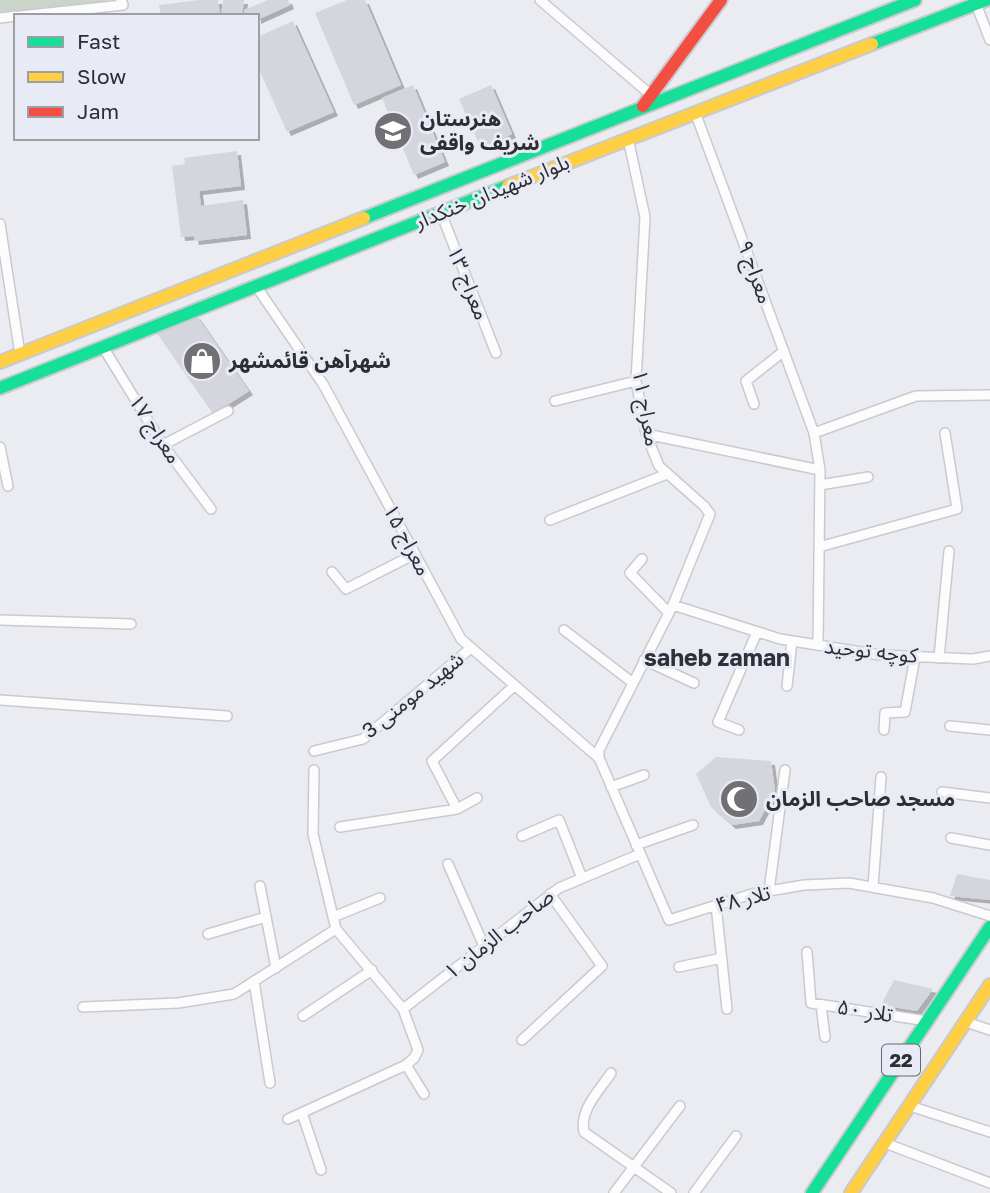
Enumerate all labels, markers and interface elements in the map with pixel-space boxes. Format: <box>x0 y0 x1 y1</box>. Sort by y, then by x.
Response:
legend <box>14 14 259 140</box>
text: Fast <box>77 28 120 54</box>
text: Slow <box>77 63 126 89</box>
text: Jam <box>77 98 119 124</box>
place label: هنرستان شریف واقفی <box>420 105 540 155</box>
school or university icon: هنرستان شریف واقفی <box>372 110 414 152</box>
street label: بلوار شهیدان خنکدار <box>409 148 573 234</box>
street label: معراج ۹ <box>730 236 779 308</box>
street label: معراج ۱۳ <box>440 242 495 325</box>
shop icon: شهرآهن قائمشهر <box>181 340 223 382</box>
place label: شهرآهن قائمشهر <box>228 347 391 373</box>
street label: معراج ۱۱ <box>625 367 667 449</box>
street label: معراج ۱۷ <box>121 389 188 470</box>
street label: معراج ۱۵ <box>376 499 438 581</box>
street label: کوچه توحید <box>823 632 920 669</box>
district label: saheb zaman <box>644 643 790 671</box>
street label: شهید مومنی 3 <box>356 645 469 743</box>
mosque icon: مسجد صاحب الزمان <box>718 778 760 820</box>
place label: مسجد صاحب الزمان <box>766 785 955 811</box>
street label: تلار ۴۸ <box>713 879 773 917</box>
street label: صاحب الزمان ۱ <box>438 882 559 984</box>
street label: تلار ۵۰ <box>836 993 895 1027</box>
road number: 22 <box>882 1044 920 1076</box>

